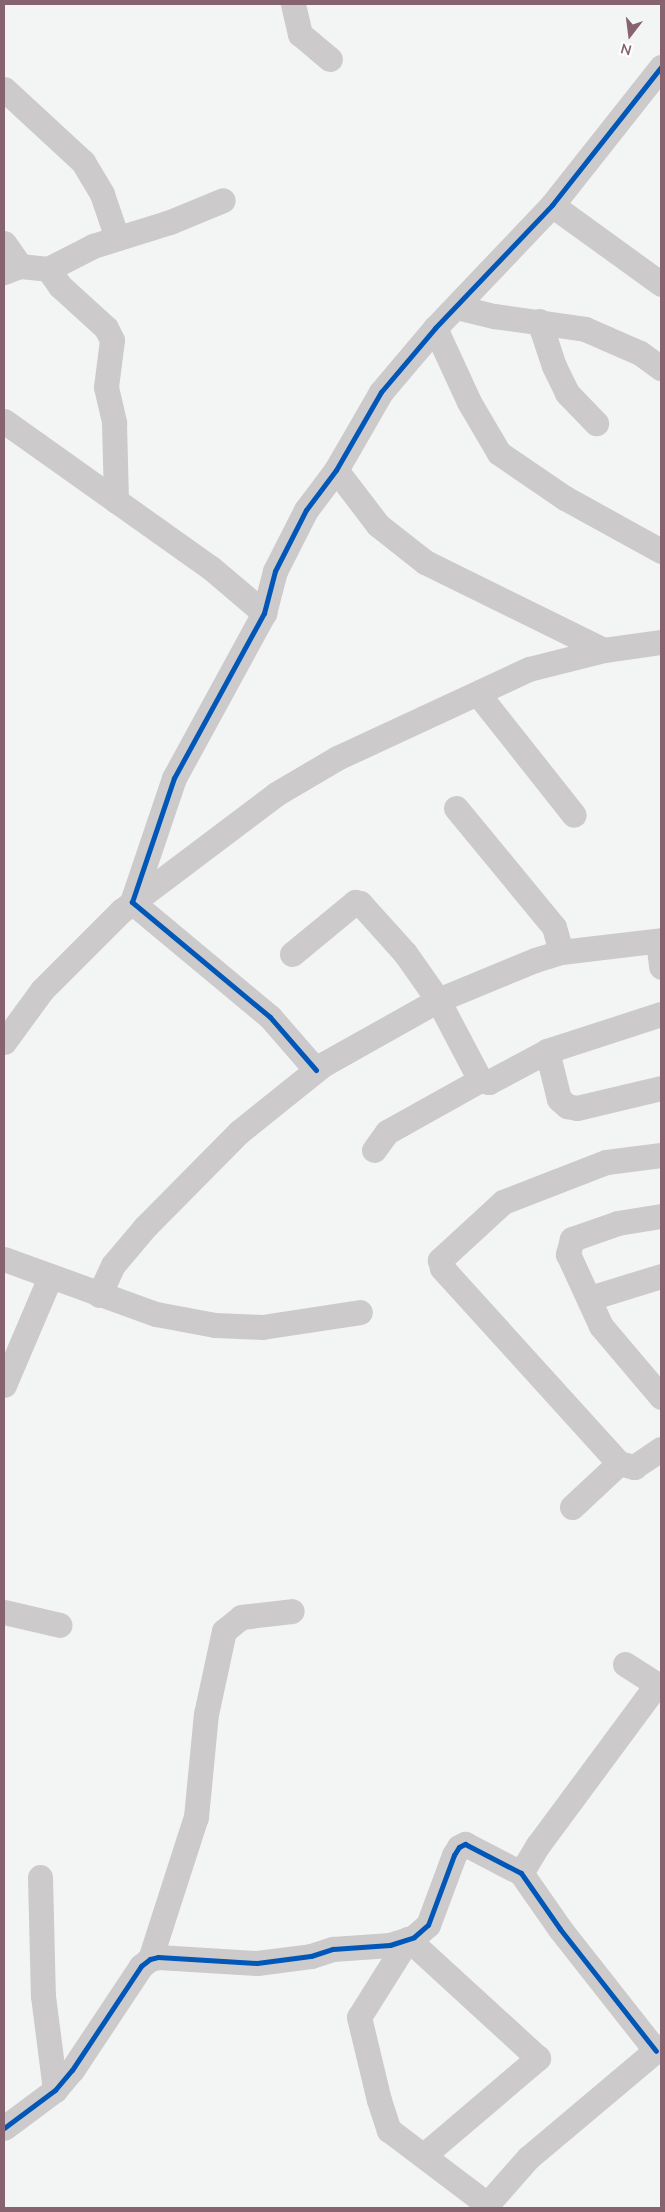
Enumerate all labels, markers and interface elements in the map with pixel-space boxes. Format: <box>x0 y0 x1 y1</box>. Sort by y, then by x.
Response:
north arrow <box>605 10 655 60</box>
text: N <box>619 39 634 60</box>

